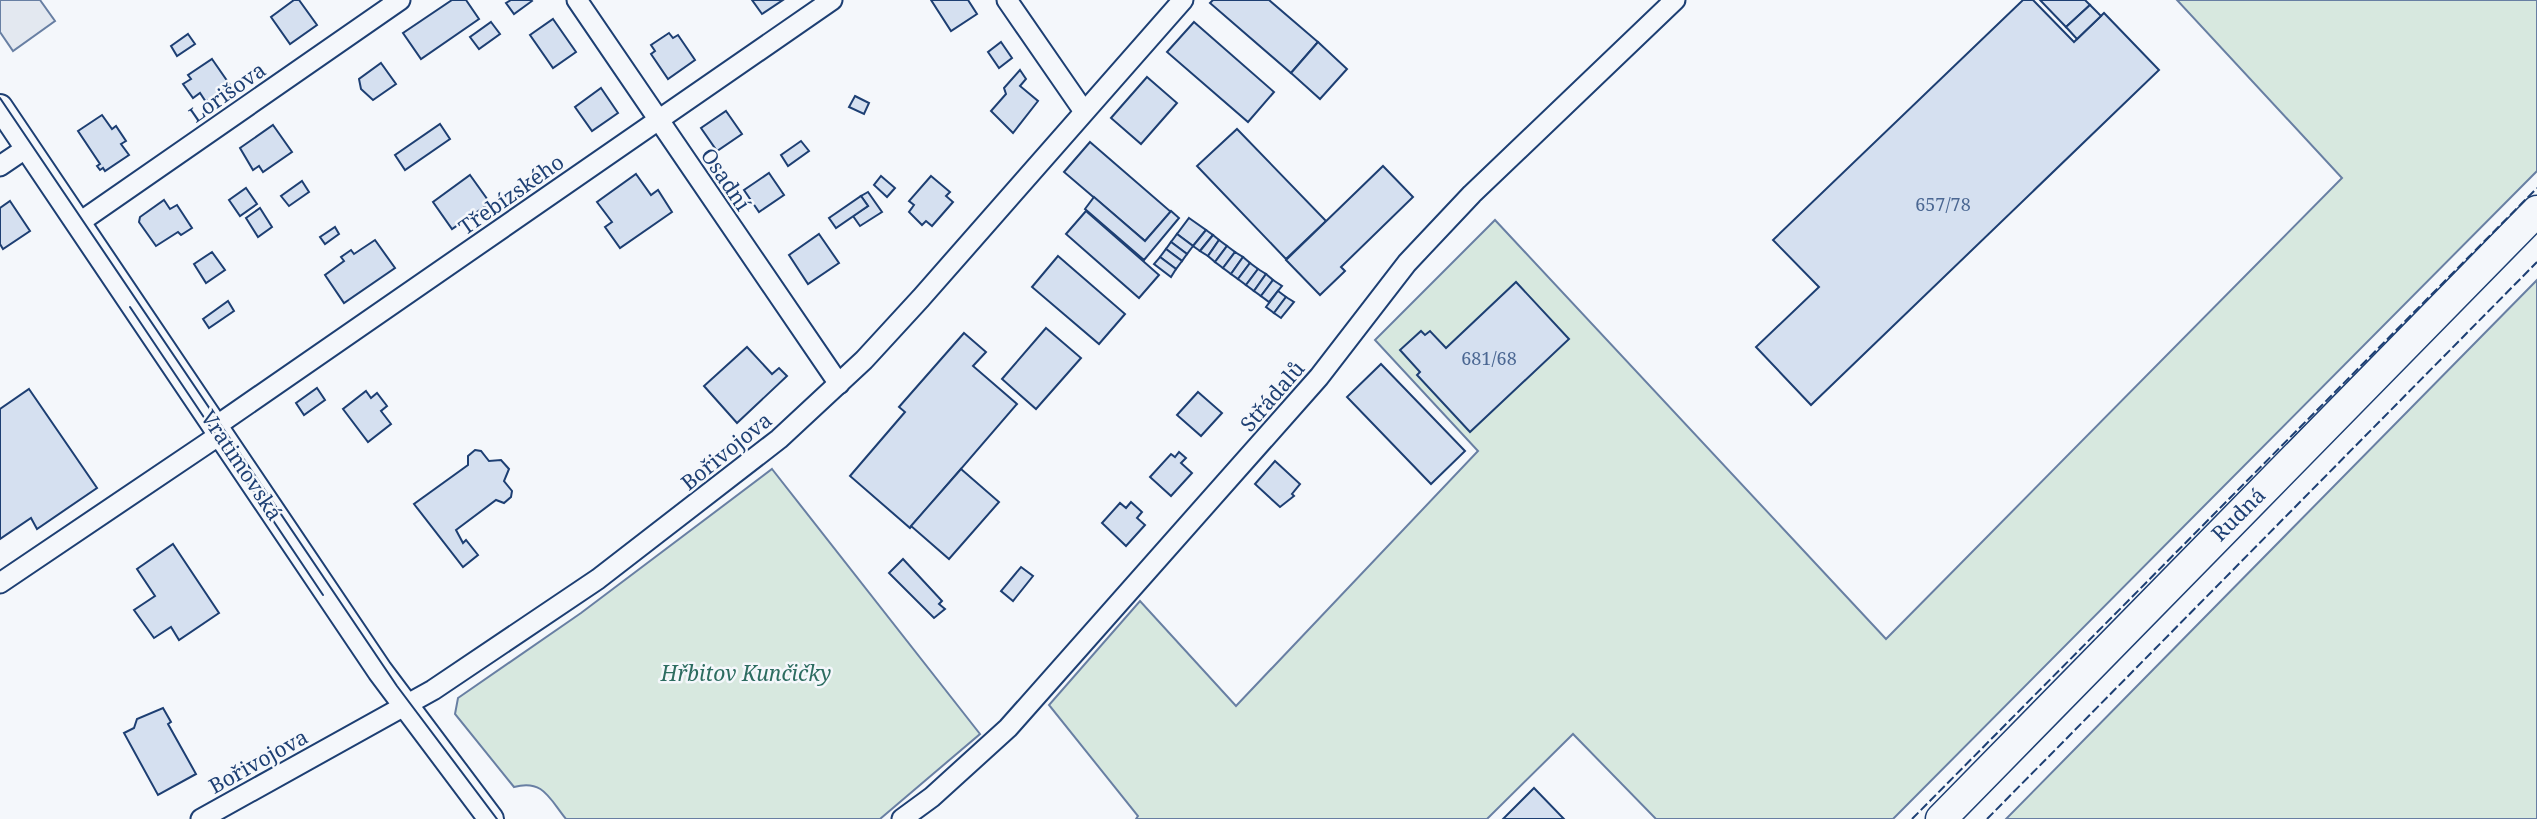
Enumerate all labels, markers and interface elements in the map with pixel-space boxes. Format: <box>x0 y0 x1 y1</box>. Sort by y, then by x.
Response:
street label: Lorišova <box>183 55 271 129</box>
street label: Osadní <box>695 142 757 216</box>
street label: Třebízského <box>453 147 569 241</box>
house number: 657/78 <box>1915 192 1971 216</box>
house number: 681/68 <box>1461 346 1517 370</box>
street label: Střádalů <box>1234 355 1310 437</box>
street label: Vratimovská <box>195 404 289 526</box>
street label: Bořivojova <box>675 406 777 496</box>
street label: Rudná <box>2205 481 2271 547</box>
park label: Hřbitov Kunčičky <box>660 659 831 687</box>
street label: Bořivojova <box>203 722 313 800</box>

